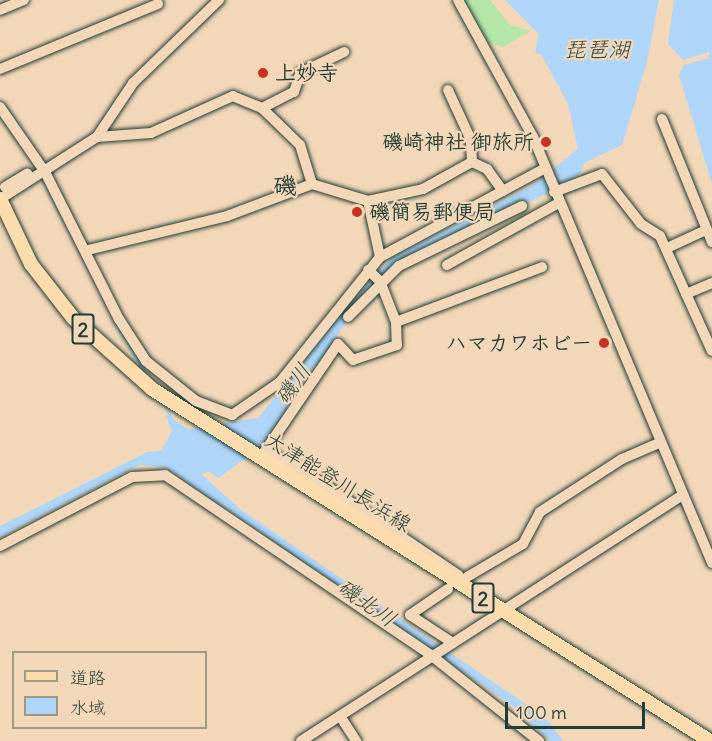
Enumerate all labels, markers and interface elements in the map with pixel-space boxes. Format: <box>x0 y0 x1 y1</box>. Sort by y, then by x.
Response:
water label: 琵琶湖 <box>564 37 630 63</box>
place label: 上妙寺 <box>275 60 338 86</box>
marker: 上妙寺 <box>256 66 270 80</box>
place label: 磯崎神社 御旅所 <box>382 129 534 155</box>
marker: 磯崎神社 御旅所 <box>539 135 553 149</box>
district label: 磯 <box>273 172 297 200</box>
place label: 磯簡易郵便局 <box>369 199 495 225</box>
marker: 磯簡易郵便局 <box>350 205 364 219</box>
road number: 2 <box>71 312 95 346</box>
place label: ハマカワホビー <box>446 330 592 356</box>
marker: ハマカワホビー <box>597 336 611 350</box>
water label: 磯川 <box>269 358 317 410</box>
street label: 大津能登川長浜線 <box>260 427 416 537</box>
water label: 磯北川 <box>332 573 402 633</box>
road number: 2 <box>471 581 495 615</box>
legend <box>12 651 207 729</box>
text: 道路 <box>70 666 106 689</box>
scale bar <box>508 690 648 728</box>
text: 水域 <box>70 696 106 719</box>
text: 100 m <box>516 701 567 724</box>

